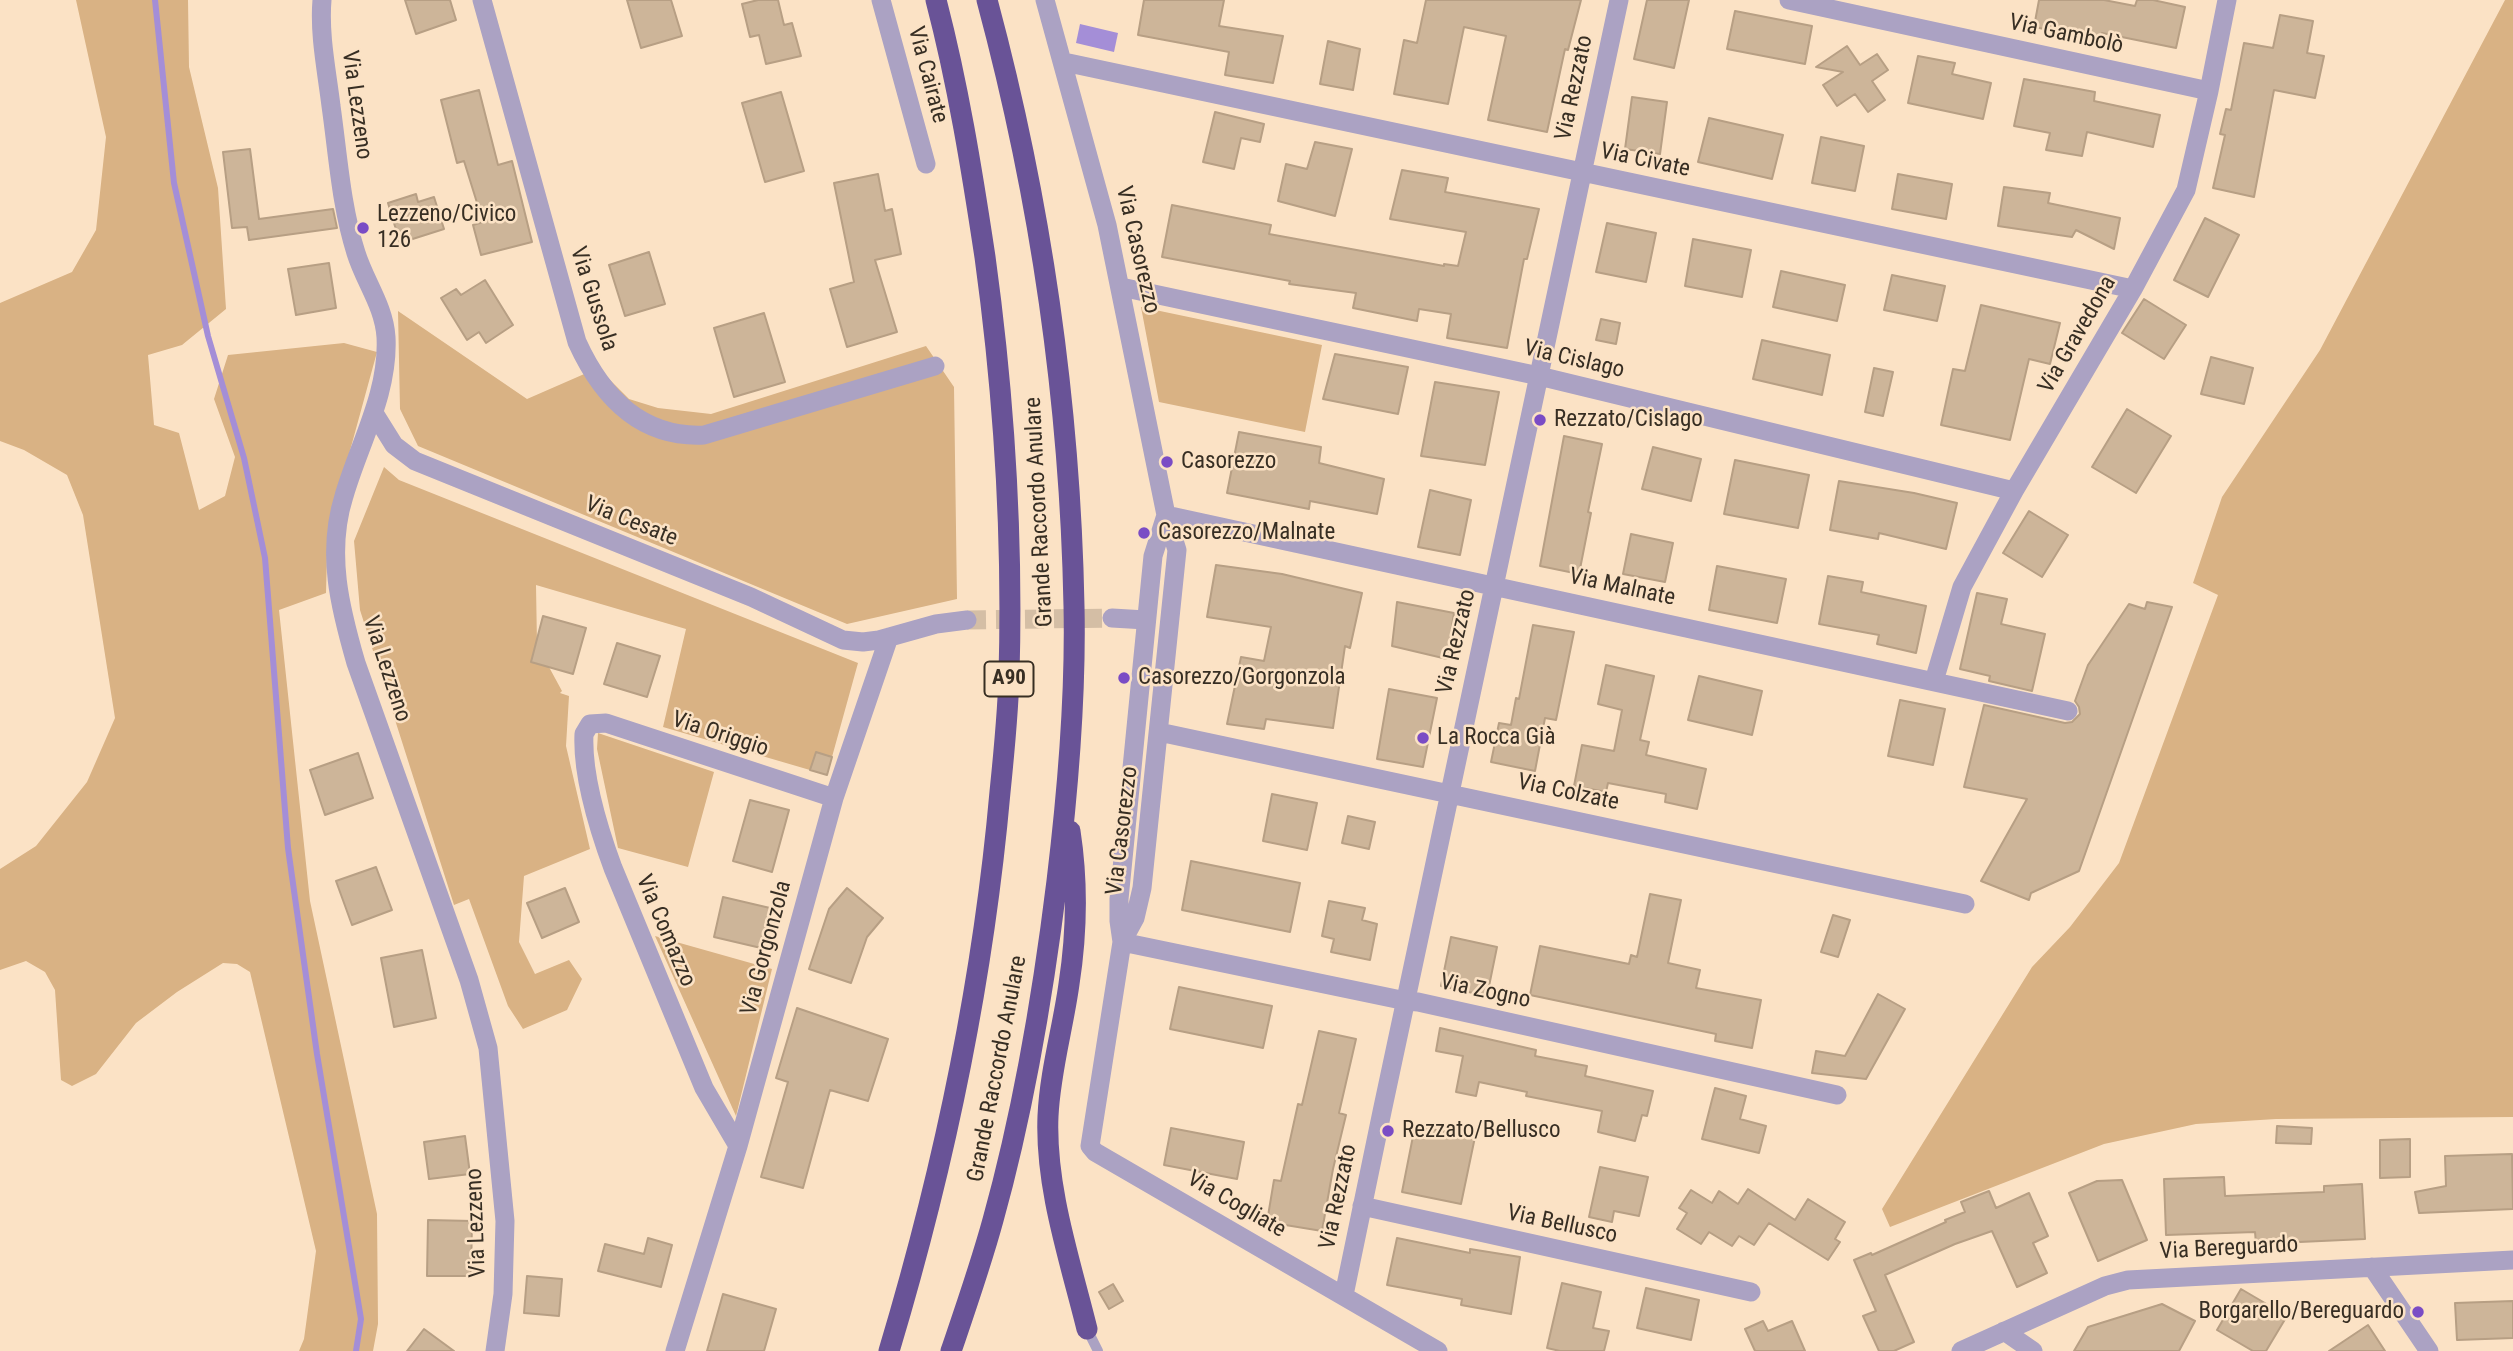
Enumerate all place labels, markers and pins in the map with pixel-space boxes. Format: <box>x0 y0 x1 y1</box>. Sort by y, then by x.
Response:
place label: Lezzeno/Civico 126 <box>377 201 516 255</box>
marker: Lezzeno/Civico 126 <box>355 220 371 236</box>
place label: Rezzato/Cislago <box>1554 406 1703 434</box>
marker: Rezzato/Cislago <box>1532 412 1548 428</box>
place label: Casorezzo <box>1181 448 1276 476</box>
marker: Casorezzo <box>1159 454 1175 470</box>
place label: Casorezzo/Malnate <box>1158 519 1335 547</box>
marker: Casorezzo/Malnate <box>1136 525 1152 541</box>
place label: Casorezzo/Gorgonzola <box>1138 664 1345 692</box>
marker: Casorezzo/Gorgonzola <box>1116 670 1132 686</box>
place label: La Rocca Già <box>1437 724 1555 752</box>
marker: La Rocca Già <box>1415 730 1431 746</box>
place label: Rezzato/Bellusco <box>1402 1117 1561 1145</box>
marker: Rezzato/Bellusco <box>1380 1123 1396 1139</box>
place label: Borgarello/Bereguardo <box>2198 1298 2404 1326</box>
marker: Borgarello/Bereguardo <box>2410 1304 2426 1320</box>

